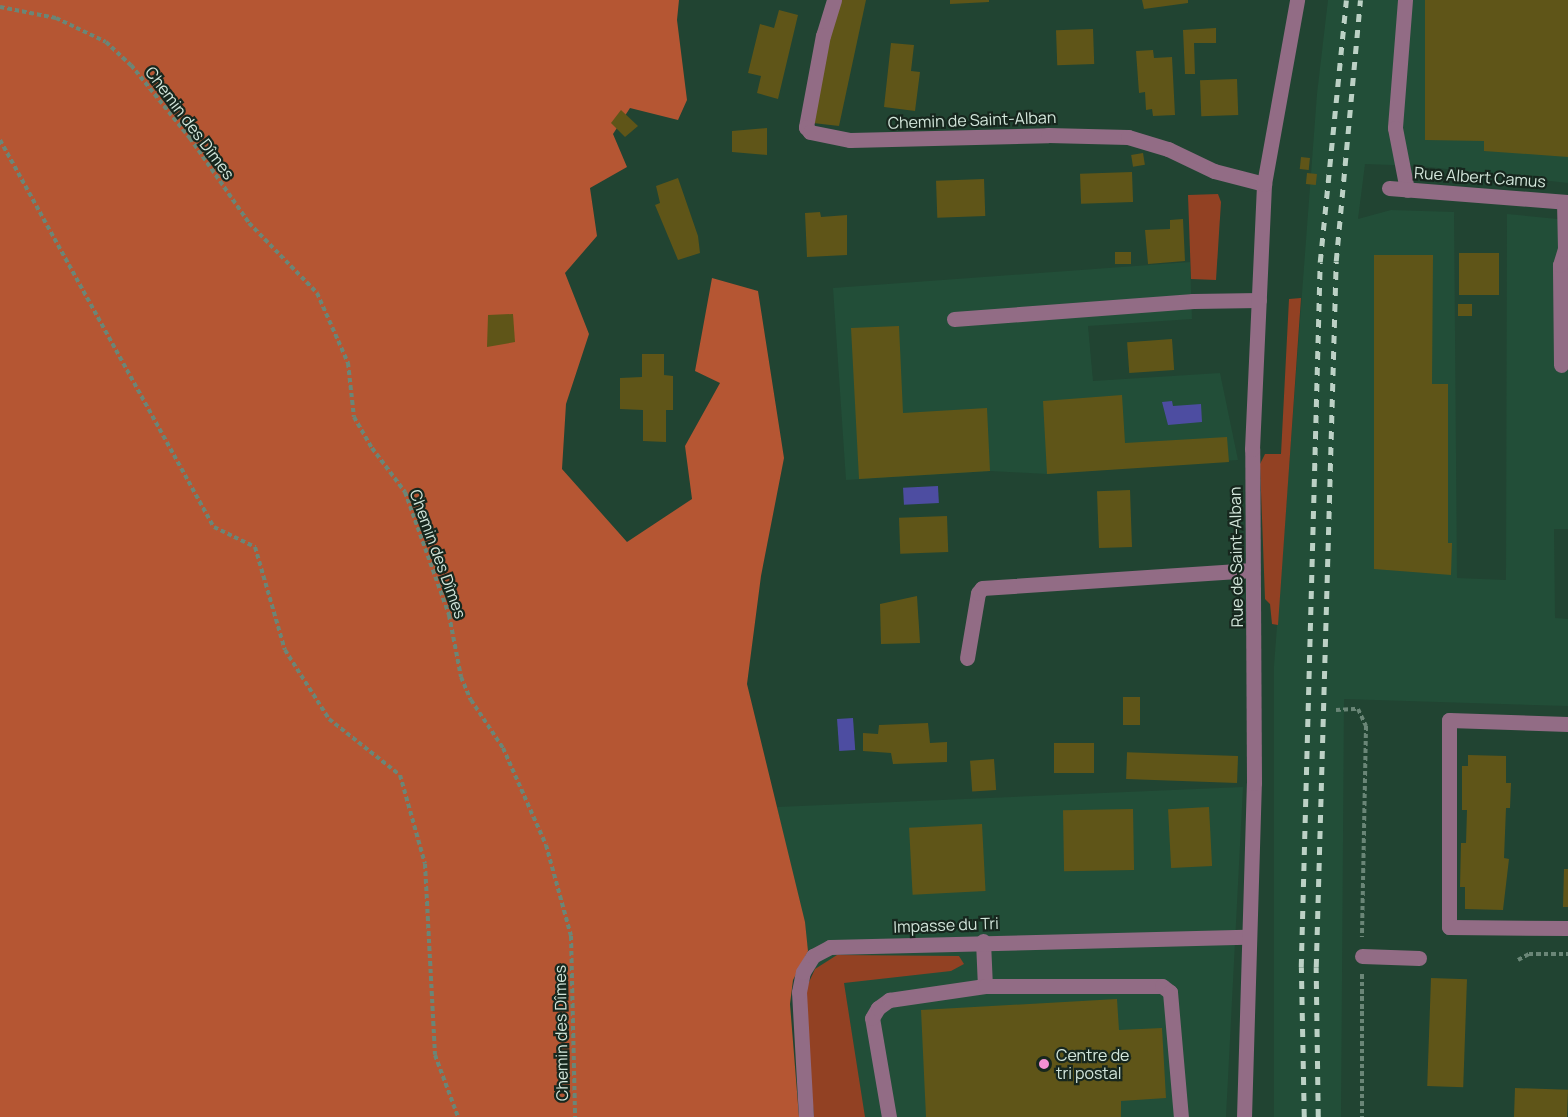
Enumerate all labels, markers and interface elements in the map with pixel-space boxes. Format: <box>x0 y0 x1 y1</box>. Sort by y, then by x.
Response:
street label: Chemin des Dîmes <box>141 63 239 183</box>
street label: Chemin de Saint-Alban <box>887 107 1057 133</box>
street label: Rue Albert Camus <box>1413 163 1547 191</box>
street label: Rue de Saint-Alban <box>1225 486 1247 628</box>
street label: Chemin des Dîmes <box>406 487 470 621</box>
street label: Impasse du Tri <box>893 914 999 936</box>
street label: Chemin des Dîmes <box>550 965 572 1101</box>
place label: Centre de tri postal <box>1056 1045 1129 1083</box>
marker: Centre de tri postal <box>1037 1057 1051 1071</box>

